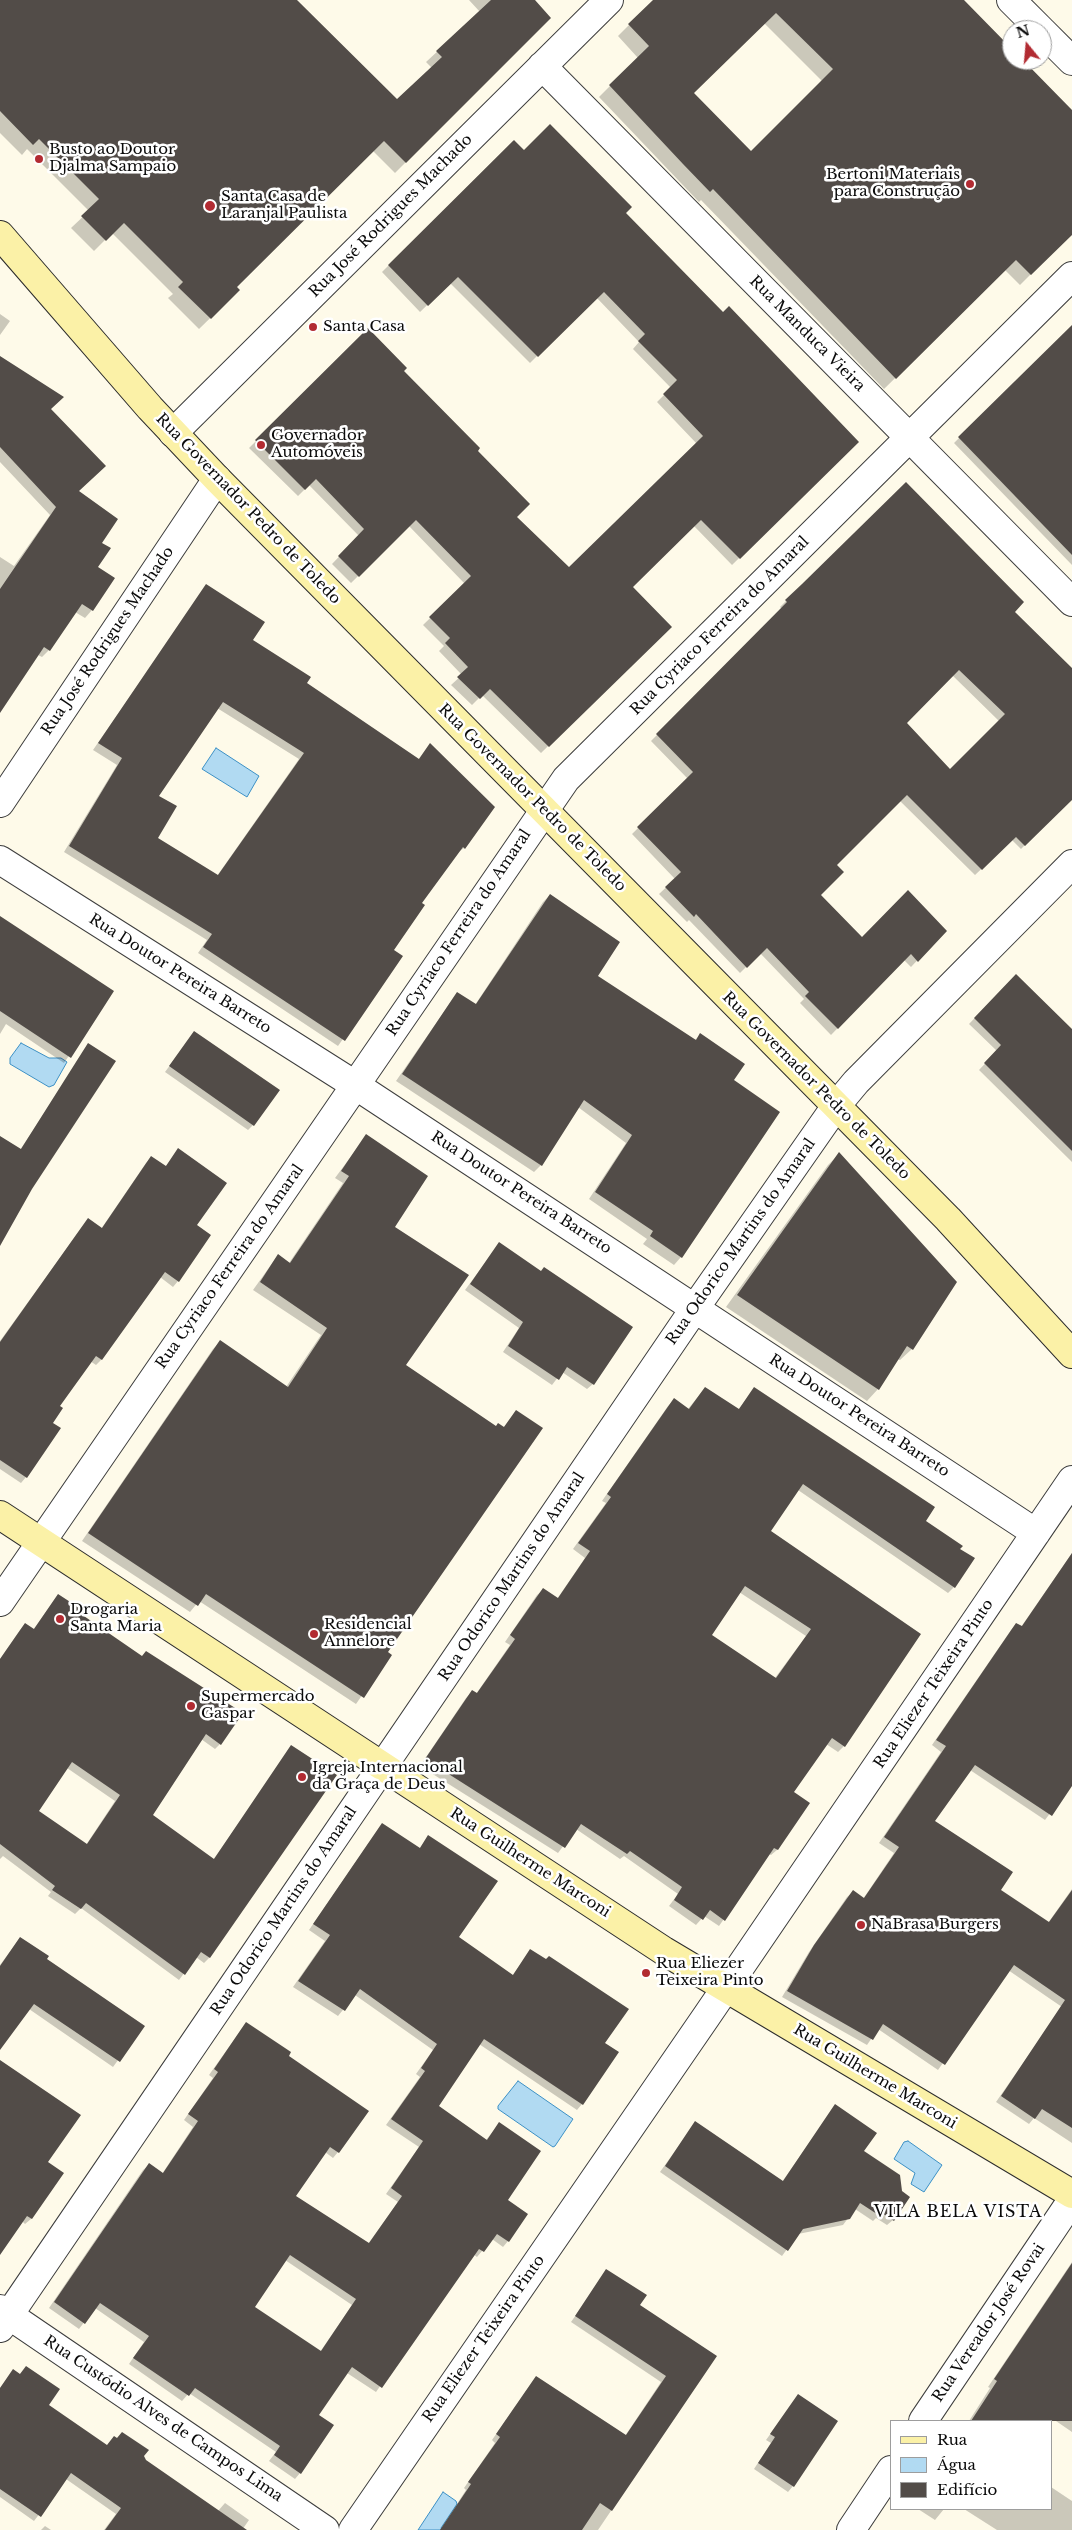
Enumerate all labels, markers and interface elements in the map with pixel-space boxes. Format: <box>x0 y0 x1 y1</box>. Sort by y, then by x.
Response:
north arrow <box>1002 20 1052 70</box>
text: N <box>1014 21 1032 42</box>
street label: Rua José Rodrigues Machado <box>306 131 476 301</box>
place label: Busto ao Doutor Djalma Sampaio <box>49 141 176 176</box>
marker: Busto ao Doutor Djalma Sampaio <box>33 153 45 165</box>
place label: Bertoni Materiais para Construção <box>826 166 960 201</box>
marker: Bertoni Materiais para Construção <box>964 178 976 190</box>
place label: Santa Casa de Laranjal Paulista <box>221 188 347 223</box>
marker: Santa Casa de Laranjal Paulista <box>203 199 217 213</box>
street label: Rua Manduca Vieira <box>745 272 869 396</box>
place label: Santa Casa <box>323 318 405 336</box>
marker: Santa Casa <box>307 321 319 333</box>
street label: Rua Governador Pedro de Toledo <box>152 410 344 608</box>
place label: Governador Automóveis <box>271 427 364 462</box>
marker: Governador Automóveis <box>255 439 267 451</box>
street label: Rua Cyriaco Ferreira do Amaral <box>627 533 813 719</box>
street label: Rua José Rodrigues Machado <box>38 543 178 739</box>
street label: Rua Governador Pedro de Toledo <box>434 700 630 896</box>
street label: Rua Cyriaco Ferreira do Amaral <box>383 826 535 1040</box>
street label: Rua Doutor Pereira Barreto <box>86 910 274 1038</box>
street label: Rua Governador Pedro de Toledo <box>718 988 914 1184</box>
street label: Rua Doutor Pereira Barreto <box>427 1128 615 1258</box>
street label: Rua Odorico Martins do Amaral <box>663 1135 819 1349</box>
street label: Rua Cyriaco Ferreira do Amaral <box>152 1161 308 1373</box>
street label: Rua Doutor Pereira Barreto <box>765 1351 953 1481</box>
street label: Rua Odorico Martins do Amaral <box>435 1469 589 1685</box>
street label: Rua Eliezer Teixeira Pinto <box>871 1596 997 1772</box>
place label: Drogaria Santa Maria <box>70 1601 162 1636</box>
marker: Drogaria Santa Maria <box>54 1613 66 1625</box>
place label: Residencial Annelore <box>324 1616 412 1651</box>
marker: Residencial Annelore <box>308 1628 320 1640</box>
place label: Supermercado Gaspar <box>201 1688 315 1723</box>
marker: Supermercado Gaspar <box>185 1700 197 1712</box>
place label: Igreja Internacional da Graça de Deus <box>312 1759 463 1794</box>
marker: Igreja Internacional da Graça de Deus <box>296 1771 308 1783</box>
street label: Rua Odorico Martins do Amaral <box>207 1803 361 2019</box>
street label: Rua Guilherme Marconi <box>446 1804 614 1922</box>
place label: NaBrasa Burgers <box>871 1916 999 1934</box>
marker: NaBrasa Burgers <box>855 1919 867 1931</box>
place label: Rua Eliezer Teixeira Pinto <box>656 1955 764 1990</box>
marker: Rua Eliezer Teixeira Pinto <box>640 1967 652 1979</box>
street label: Rua Guilherme Marconi <box>790 2021 960 2133</box>
district label: VILA BELA VISTA <box>872 2202 1044 2222</box>
street label: Rua Vereador José Rovai <box>929 2240 1049 2406</box>
street label: Rua Eliezer Teixeira Pinto <box>419 2252 549 2426</box>
street label: Rua Custódio Alves de Campos Lima <box>40 2332 286 2506</box>
legend <box>890 2420 1052 2510</box>
text: Rua <box>937 2430 967 2449</box>
text: Água <box>937 2455 976 2474</box>
text: Edifício <box>937 2480 997 2499</box>

